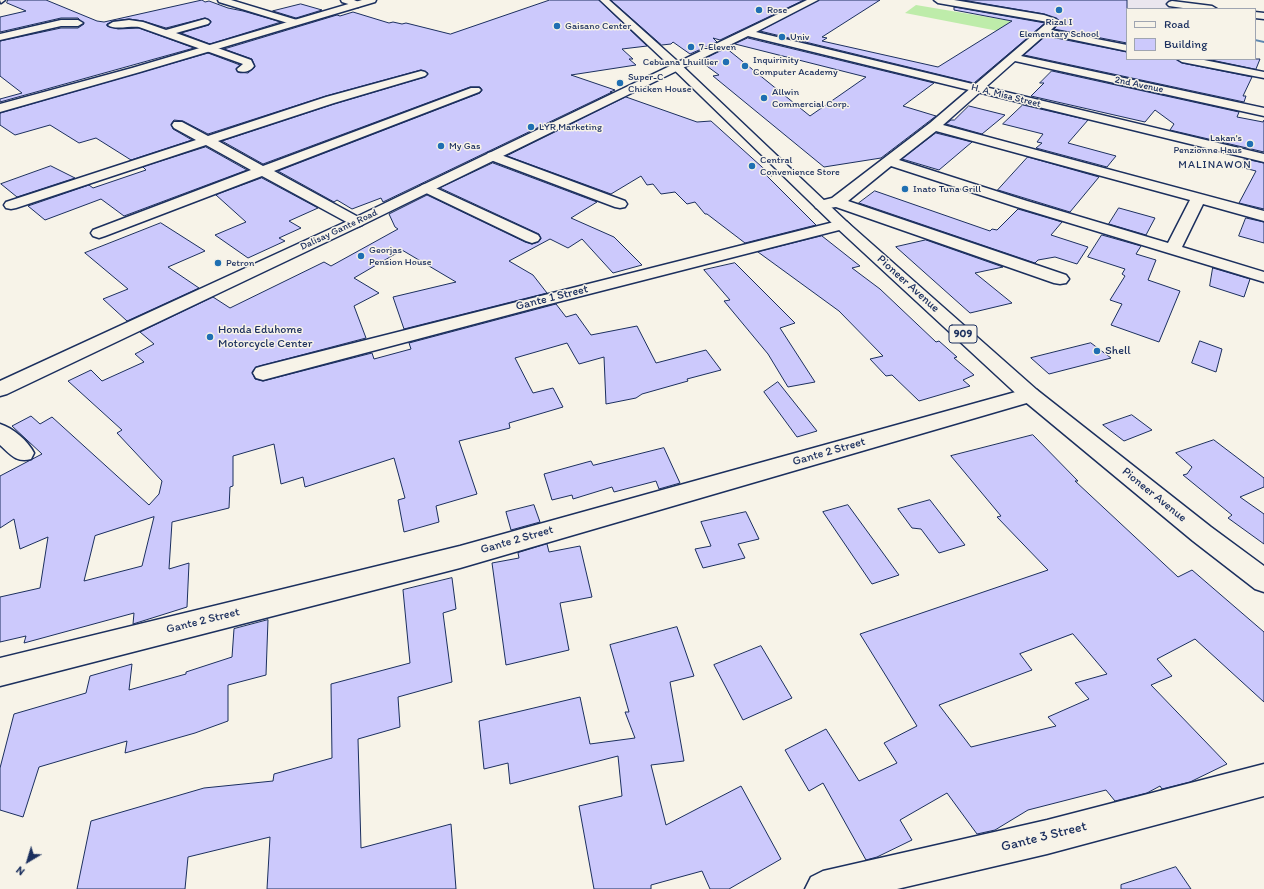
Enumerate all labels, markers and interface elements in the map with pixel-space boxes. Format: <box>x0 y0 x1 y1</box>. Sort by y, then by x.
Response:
place label: Rose <box>767 4 787 16</box>
marker: Rose <box>754 5 764 15</box>
marker: Rizal I Elementary School <box>1054 5 1064 15</box>
legend <box>1126 8 1256 60</box>
place label: Rizal I Elementary School <box>1019 16 1099 40</box>
text: Road <box>1164 17 1190 31</box>
place label: Gaisano Center <box>565 20 631 32</box>
marker: Gaisano Center <box>552 21 562 31</box>
place label: Univ <box>790 31 809 43</box>
marker: Univ <box>777 32 787 42</box>
text: Building <box>1164 37 1207 51</box>
place label: 7-Eleven <box>699 41 736 53</box>
marker: 7-Eleven <box>686 42 696 52</box>
place label: Inquirinity Computer Academy <box>753 54 838 78</box>
place label: Cebuana Lhuillier <box>643 56 718 68</box>
marker: Cebuana Lhuillier <box>721 57 731 67</box>
marker: Inquirinity Computer Academy <box>740 61 750 71</box>
place label: Super-C Chicken House <box>628 71 692 94</box>
street label: 2nd Avenue <box>1113 74 1165 96</box>
marker: Super-C Chicken House <box>615 78 625 88</box>
street label: H. A. Misa Street <box>970 82 1042 110</box>
place label: Allwin Commercial Corp. <box>772 86 849 110</box>
marker: Allwin Commercial Corp. <box>759 93 769 103</box>
place label: LYR Marketing <box>539 121 602 133</box>
marker: LYR Marketing <box>526 122 536 132</box>
place label: Lakan's Penzionne Haus <box>1174 132 1242 156</box>
marker: Lakan's Penzionne Haus <box>1245 139 1255 149</box>
place label: My Gas <box>449 140 480 152</box>
marker: My Gas <box>436 141 446 151</box>
place label: Central Convenience Store <box>760 154 840 178</box>
district label: MALINAWON <box>1179 158 1251 172</box>
marker: Central Convenience Store <box>747 161 757 171</box>
place label: Inato Tuna Grill <box>913 183 981 195</box>
marker: Inato Tuna Grill <box>900 184 910 194</box>
street label: Dalisay Gante Road <box>298 207 380 253</box>
place label: Georjas Pension House <box>369 244 432 268</box>
marker: Georjas Pension House <box>356 251 366 261</box>
street label: Pioneer Avenue <box>874 252 942 316</box>
place label: Petron <box>226 257 254 269</box>
marker: Petron <box>213 258 223 268</box>
street label: Gante 1 Street <box>514 282 590 314</box>
place label: Honda Eduhome Motorcycle Center <box>218 323 312 351</box>
road number: 909 <box>949 325 977 343</box>
marker: Honda Eduhome Motorcycle Center <box>205 332 215 342</box>
place label: Shell <box>1105 344 1131 358</box>
marker: Shell <box>1092 346 1102 356</box>
street label: Gante 2 Street <box>791 435 867 469</box>
street label: Pioneer Avenue <box>1119 465 1189 525</box>
street label: Gante 2 Street <box>479 523 555 557</box>
street label: Gante 2 Street <box>165 605 241 637</box>
street label: Gante 3 Street <box>999 818 1089 856</box>
north arrow <box>8 841 48 881</box>
text: N <box>13 863 27 878</box>

